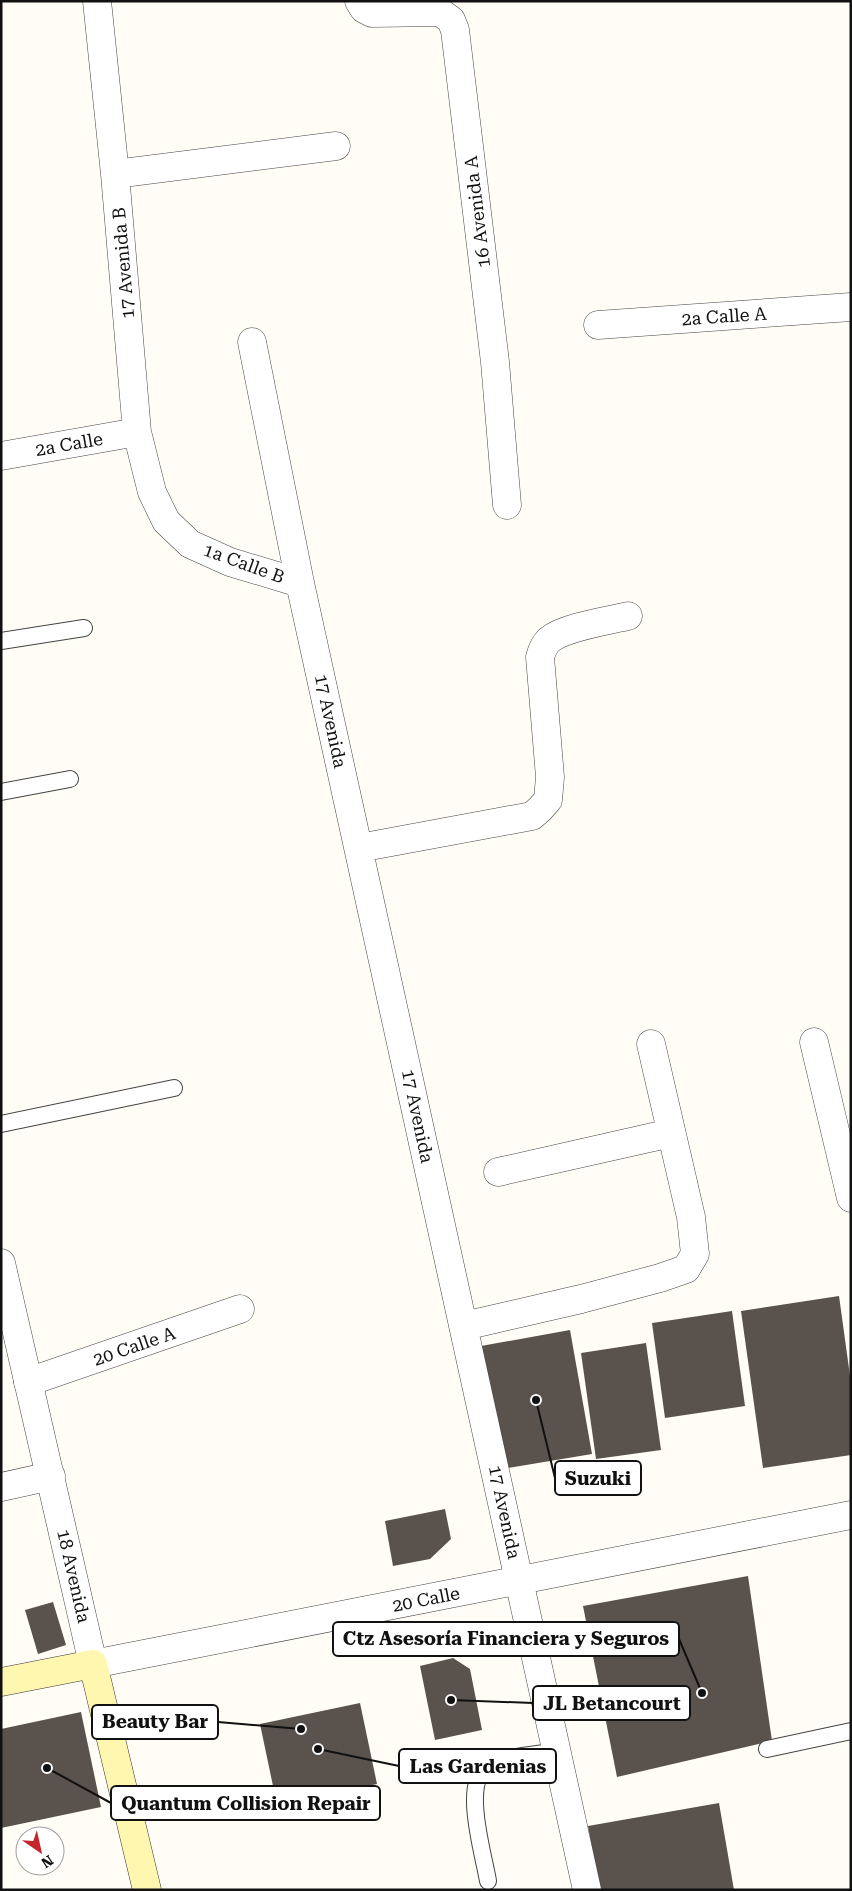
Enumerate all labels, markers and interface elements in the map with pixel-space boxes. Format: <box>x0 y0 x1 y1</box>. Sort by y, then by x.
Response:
street label: 16 Avenida A <box>460 154 494 269</box>
street label: 17 Avenida B <box>108 206 138 320</box>
street label: 2a Calle A <box>681 303 768 329</box>
street label: 2a Calle <box>34 428 104 460</box>
street label: 1a Calle B <box>201 539 287 587</box>
street label: 17 Avenida <box>311 672 351 770</box>
street label: 17 Avenida <box>398 1067 438 1165</box>
street label: 20 Calle A <box>90 1322 178 1370</box>
callout: Suzuki <box>555 1461 641 1495</box>
street label: 17 Avenida <box>485 1463 525 1561</box>
text: Suzuki <box>565 1467 631 1490</box>
street label: 18 Avenida <box>53 1527 95 1625</box>
street label: 20 Calle <box>390 1582 462 1616</box>
callout: Ctz Asesoría Financiera y Seguros <box>333 1622 679 1656</box>
text: Ctz Asesoría Financiera y Seguros <box>343 1627 669 1650</box>
callout: JL Betancourt <box>533 1686 690 1720</box>
text: JL Betancourt <box>543 1692 681 1715</box>
callout: Beauty Bar <box>92 1705 218 1739</box>
text: Beauty Bar <box>102 1710 208 1733</box>
callout: Las Gardenias <box>399 1749 556 1783</box>
text: Las Gardenias <box>410 1755 547 1778</box>
callout: Quantum Collision Repair <box>111 1786 380 1820</box>
text: Quantum Collision Repair <box>121 1792 371 1815</box>
north arrow <box>15 1826 65 1876</box>
text: N <box>38 1852 56 1872</box>

